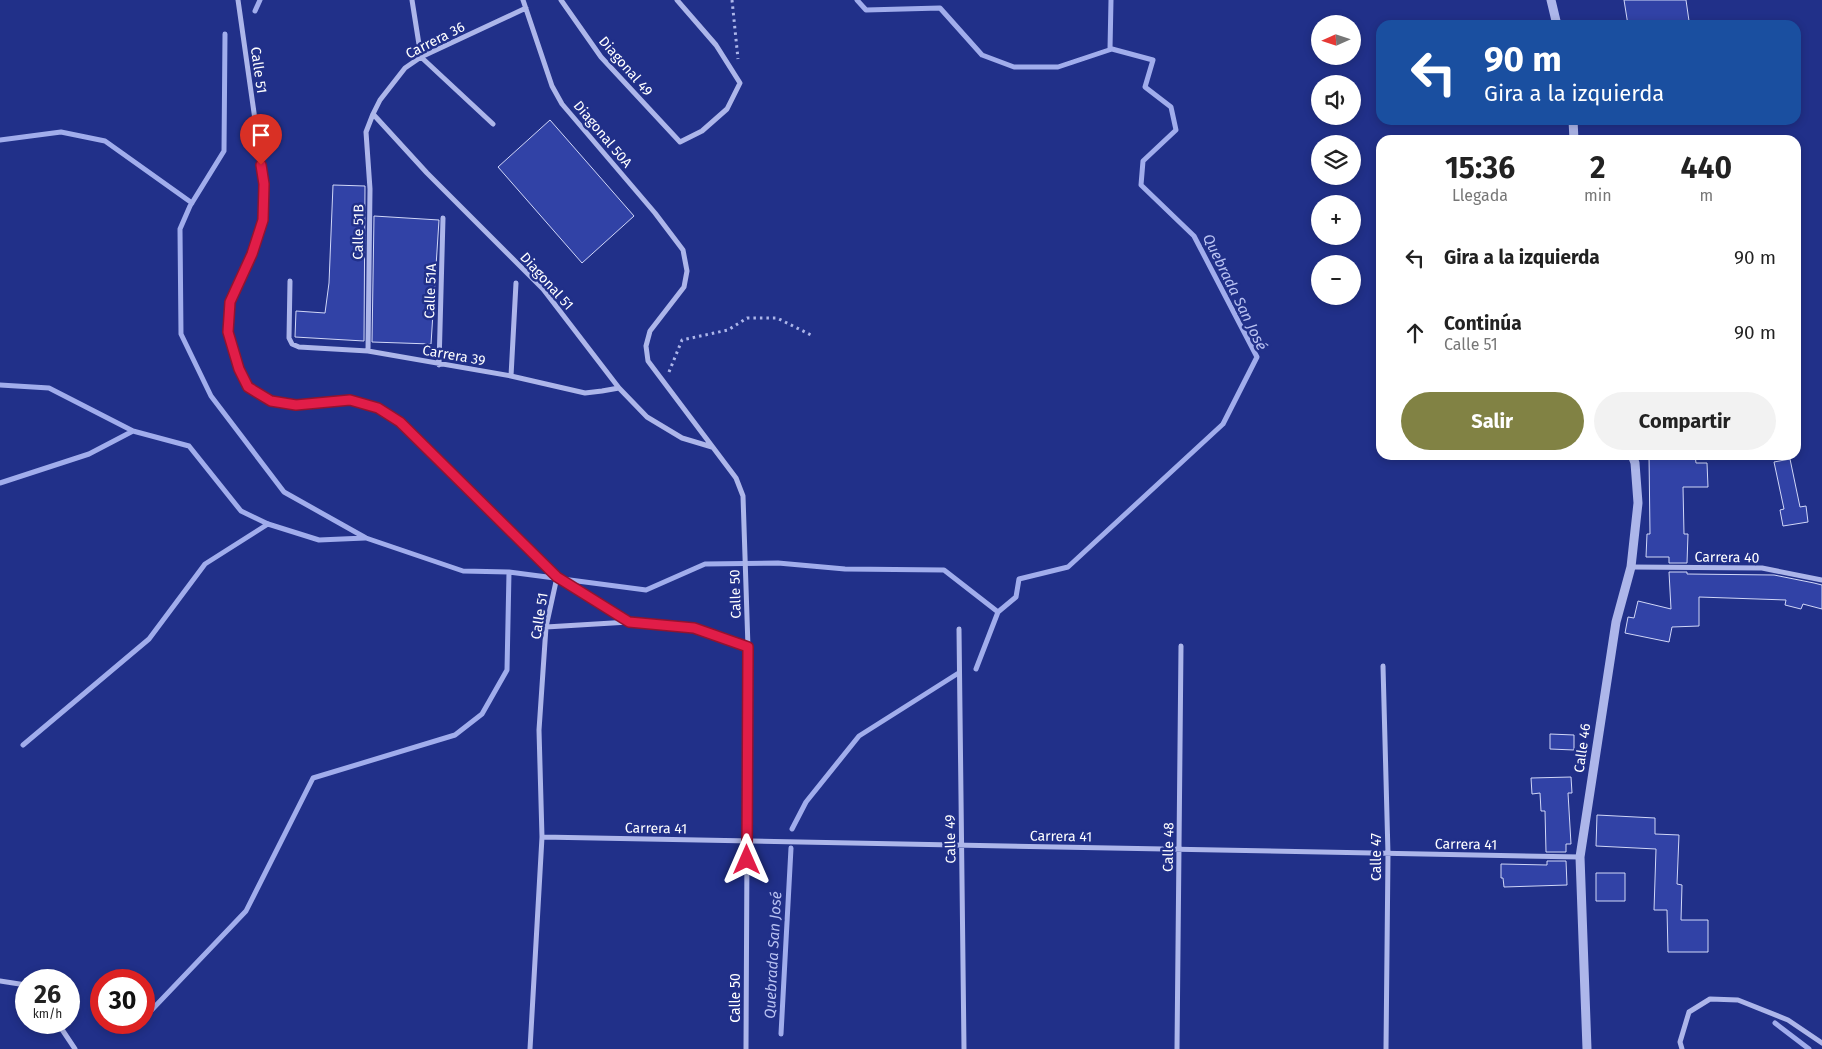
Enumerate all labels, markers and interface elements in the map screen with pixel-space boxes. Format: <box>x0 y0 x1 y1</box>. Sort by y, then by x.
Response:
north arrow <box>1311 15 1361 65</box>
map controls <box>1311 15 1361 305</box>
street label: Carrera 36 <box>403 18 468 63</box>
street label: Diagonal 49 <box>595 33 656 100</box>
text: 90 m <box>1484 38 1562 80</box>
icon: left <box>1401 40 1466 105</box>
street label: Calle 51 <box>247 46 270 95</box>
button: sound <box>1311 75 1361 125</box>
text: Gira a la izquierda <box>1484 80 1664 107</box>
street label: Diagonal 50A <box>570 97 635 171</box>
pin <box>240 114 282 165</box>
icon: arrive <box>247 121 275 149</box>
button: layers <box>1311 135 1361 185</box>
text: 15:36 <box>1445 150 1515 186</box>
text: 2 <box>1590 150 1606 186</box>
text: 440 <box>1681 150 1732 186</box>
text: Llegada <box>1452 186 1508 205</box>
text: min <box>1584 186 1612 205</box>
text: m <box>1699 186 1713 205</box>
button: + <box>1311 195 1361 245</box>
street label: Calle 51B <box>350 204 367 260</box>
water label: Quebrada San José <box>1199 231 1271 353</box>
icon: left <box>1401 244 1429 272</box>
text: Gira a la izquierda <box>1444 246 1600 269</box>
text: 90 m <box>1734 246 1776 269</box>
street label: Diagonal 51 <box>516 249 577 314</box>
button: − <box>1311 255 1361 305</box>
street label: Calle 51A <box>421 263 440 319</box>
text: Continúa <box>1444 312 1522 335</box>
icon: ahead <box>1401 319 1429 347</box>
text: 90 m <box>1734 321 1776 344</box>
text: Calle 51 <box>1444 335 1498 354</box>
street label: Carrera 39 <box>421 342 487 369</box>
button: Salir <box>1401 392 1584 450</box>
button: Compartir <box>1594 392 1776 450</box>
street label: Carrera 40 <box>1694 548 1760 567</box>
street label: Calle 50 <box>726 569 745 619</box>
street label: Calle 51 <box>527 592 552 641</box>
street label: Calle 46 <box>1571 722 1594 774</box>
street label: Calle 49 <box>942 814 959 864</box>
street label: Carrera 41 <box>625 819 687 838</box>
street label: Calle 48 <box>1160 822 1177 872</box>
street label: Carrera 41 <box>1030 827 1092 846</box>
position arrow <box>720 833 772 885</box>
street label: Calle 47 <box>1368 833 1385 881</box>
street label: Carrera 41 <box>1435 835 1497 854</box>
water label: Quebrada San José <box>761 891 785 1019</box>
speed limit sign: 30 <box>90 969 155 1034</box>
street label: Calle 50 <box>727 973 744 1023</box>
text: 26 <box>34 980 61 1010</box>
text: km/h <box>33 1007 62 1021</box>

